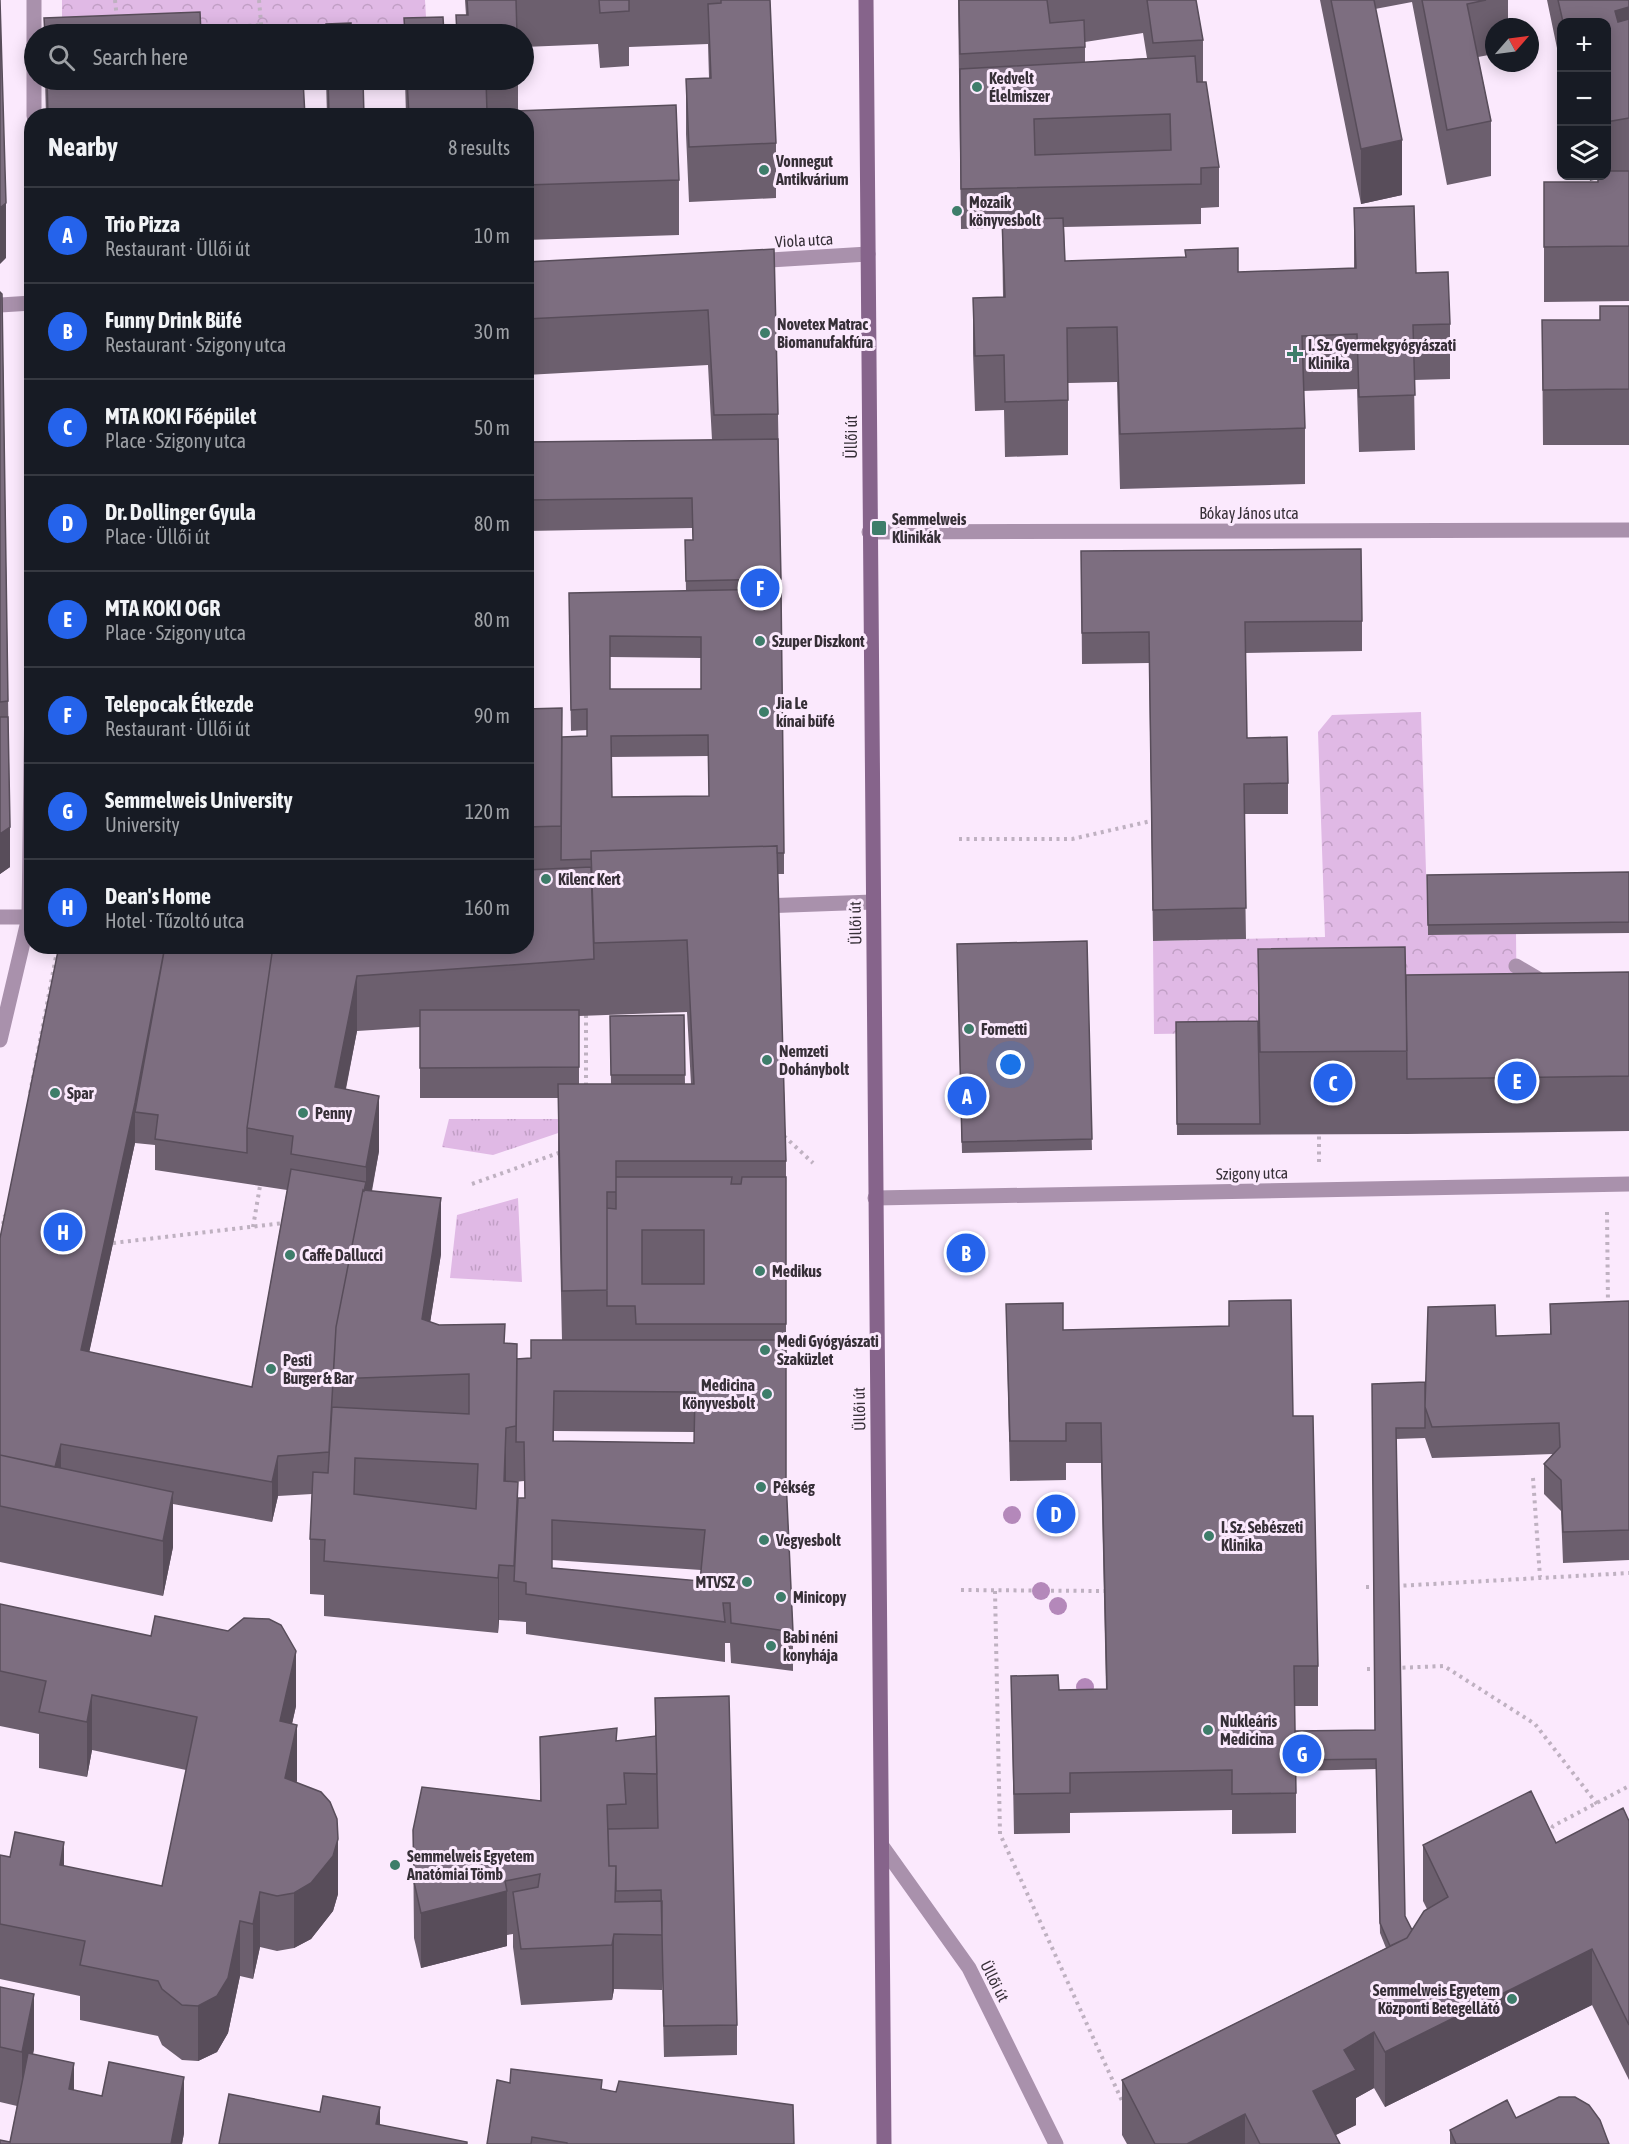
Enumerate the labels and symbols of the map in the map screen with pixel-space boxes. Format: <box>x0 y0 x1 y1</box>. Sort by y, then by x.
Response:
north arrow <box>1485 18 1539 72</box>
place label: Kedvelt Élelmiszer <box>989 69 1050 105</box>
marker: Kedvelt Élelmiszer <box>970 80 984 94</box>
place label: Vonnegut Antikvárium <box>775 152 848 188</box>
marker: Vonnegut Antikvárium <box>757 163 771 177</box>
place label: Mozaik könyvesbolt <box>969 193 1041 229</box>
marker: Mozaik könyvesbolt <box>950 204 964 218</box>
street label: Viola utca <box>774 229 834 251</box>
place label: Novetex Matrac Biomanufakfúra <box>777 315 873 351</box>
marker: Novetex Matrac Biomanufakfúra <box>758 326 772 340</box>
place label: I. Sz. Gyermekgyógyászati Klinika <box>1308 336 1456 372</box>
marker: I. Sz. Gyermekgyógyászati Klinika <box>1286 345 1304 363</box>
street label: Üllői út <box>842 415 860 459</box>
street label: Bókay János utca <box>1199 504 1299 523</box>
place label: Semmelweis Klinikák <box>892 510 967 546</box>
marker: Semmelweis Klinikák <box>870 519 888 537</box>
pin: F <box>740 566 780 610</box>
place label: Szuper Diszkont <box>772 632 865 650</box>
marker: Szuper Diszkont <box>753 634 767 648</box>
place label: Jia Le kínai büfé <box>775 694 835 730</box>
marker: Jia Le kínai büfé <box>757 705 771 719</box>
place label: Kilenc Kert <box>558 870 621 888</box>
marker: Kilenc Kert <box>539 872 553 886</box>
street label: Üllői út <box>846 901 864 945</box>
place label: Fornetti <box>981 1020 1028 1038</box>
marker: Fornetti <box>962 1022 976 1036</box>
place label: Nemzeti Dohánybolt <box>779 1042 849 1078</box>
your location <box>996 1050 1025 1079</box>
marker: Nemzeti Dohánybolt <box>760 1053 774 1067</box>
pin: E <box>1498 1058 1537 1104</box>
pin: C <box>1314 1060 1352 1106</box>
pin: A <box>948 1074 986 1118</box>
place label: Spar <box>67 1084 94 1102</box>
marker: Spar <box>48 1086 62 1100</box>
place label: Penny <box>315 1104 352 1122</box>
marker: Penny <box>296 1106 310 1120</box>
street label: Szigony utca <box>1216 1163 1288 1184</box>
pin: H <box>44 1210 82 1254</box>
pin: B <box>946 1230 986 1276</box>
place label: Caffe Dallucci <box>302 1246 383 1264</box>
marker: Caffe Dallucci <box>283 1248 297 1262</box>
place label: Medikus <box>772 1262 822 1280</box>
marker: Medikus <box>753 1264 767 1278</box>
place label: Medi Gyógyászati Szaküzlet <box>777 1332 879 1368</box>
marker: Medi Gyógyászati Szaküzlet <box>758 1343 772 1357</box>
place label: Pesti Burger & Bar <box>283 1351 354 1387</box>
marker: Pesti Burger & Bar <box>264 1362 278 1376</box>
place label: Medicina Könyvesbolt <box>682 1376 755 1412</box>
marker: Medicina Könyvesbolt <box>760 1387 774 1401</box>
street label: Üllői út <box>850 1387 868 1431</box>
place label: Pékség <box>773 1478 815 1496</box>
marker: Pékség <box>754 1480 768 1494</box>
pin: D <box>1036 1492 1076 1537</box>
place label: I. Sz. Sebészeti Klinika <box>1221 1518 1304 1554</box>
marker: I. Sz. Sebészeti Klinika <box>1202 1529 1216 1543</box>
place label: Vegyesbolt <box>775 1531 841 1549</box>
marker: Vegyesbolt <box>757 1533 771 1547</box>
place label: MTVSZ <box>695 1573 736 1591</box>
marker: MTVSZ <box>740 1575 754 1589</box>
place label: Minicopy <box>793 1588 847 1606</box>
marker: Minicopy <box>774 1590 788 1604</box>
place label: Babi néni konyhája <box>783 1628 838 1664</box>
marker: Babi néni konyhája <box>764 1639 778 1653</box>
place label: Nukleáris Medicina <box>1220 1712 1277 1748</box>
marker: Nukleáris Medicina <box>1201 1723 1215 1737</box>
pin: G <box>1282 1732 1322 1776</box>
place label: Semmelweis Egyetem Anatómiai Tömb <box>406 1847 534 1883</box>
marker: Semmelweis Egyetem Anatómiai Tömb <box>388 1858 402 1872</box>
street label: Üllői út <box>977 1958 1013 2005</box>
place label: Semmelweis Egyetem Központi Betegellátó <box>1373 1981 1500 2017</box>
marker: Semmelweis Egyetem Központi Betegellátó <box>1505 1992 1519 2006</box>

